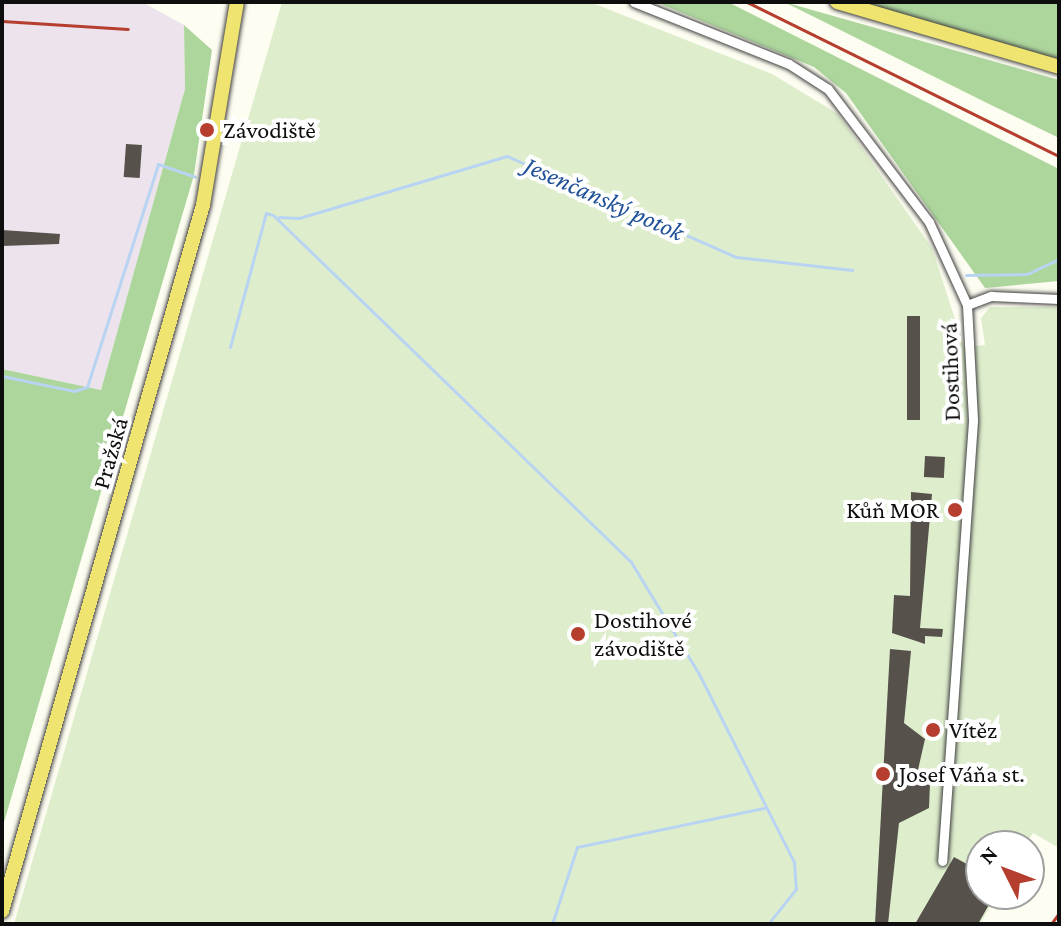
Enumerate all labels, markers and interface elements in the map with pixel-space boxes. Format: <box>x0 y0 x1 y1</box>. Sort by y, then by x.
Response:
place label: Závodiště <box>223 116 316 144</box>
marker: Závodiště <box>198 121 216 139</box>
water label: Jesenčanský potok <box>519 150 689 248</box>
street label: Dostihová <box>934 322 966 422</box>
street label: Pražská <box>86 414 134 492</box>
place label: Kůň MOR <box>846 496 939 524</box>
marker: Kůň MOR <box>946 501 964 519</box>
place label: Dostihové závodiště <box>594 606 692 662</box>
marker: Dostihové závodiště <box>569 625 587 643</box>
place label: Vítěz <box>949 716 997 744</box>
marker: Vítěz <box>924 721 942 739</box>
place label: Josef Váňa st. <box>899 760 1025 788</box>
marker: Josef Váňa st. <box>874 765 892 783</box>
north arrow <box>965 830 1045 910</box>
text: N <box>974 841 1003 869</box>

